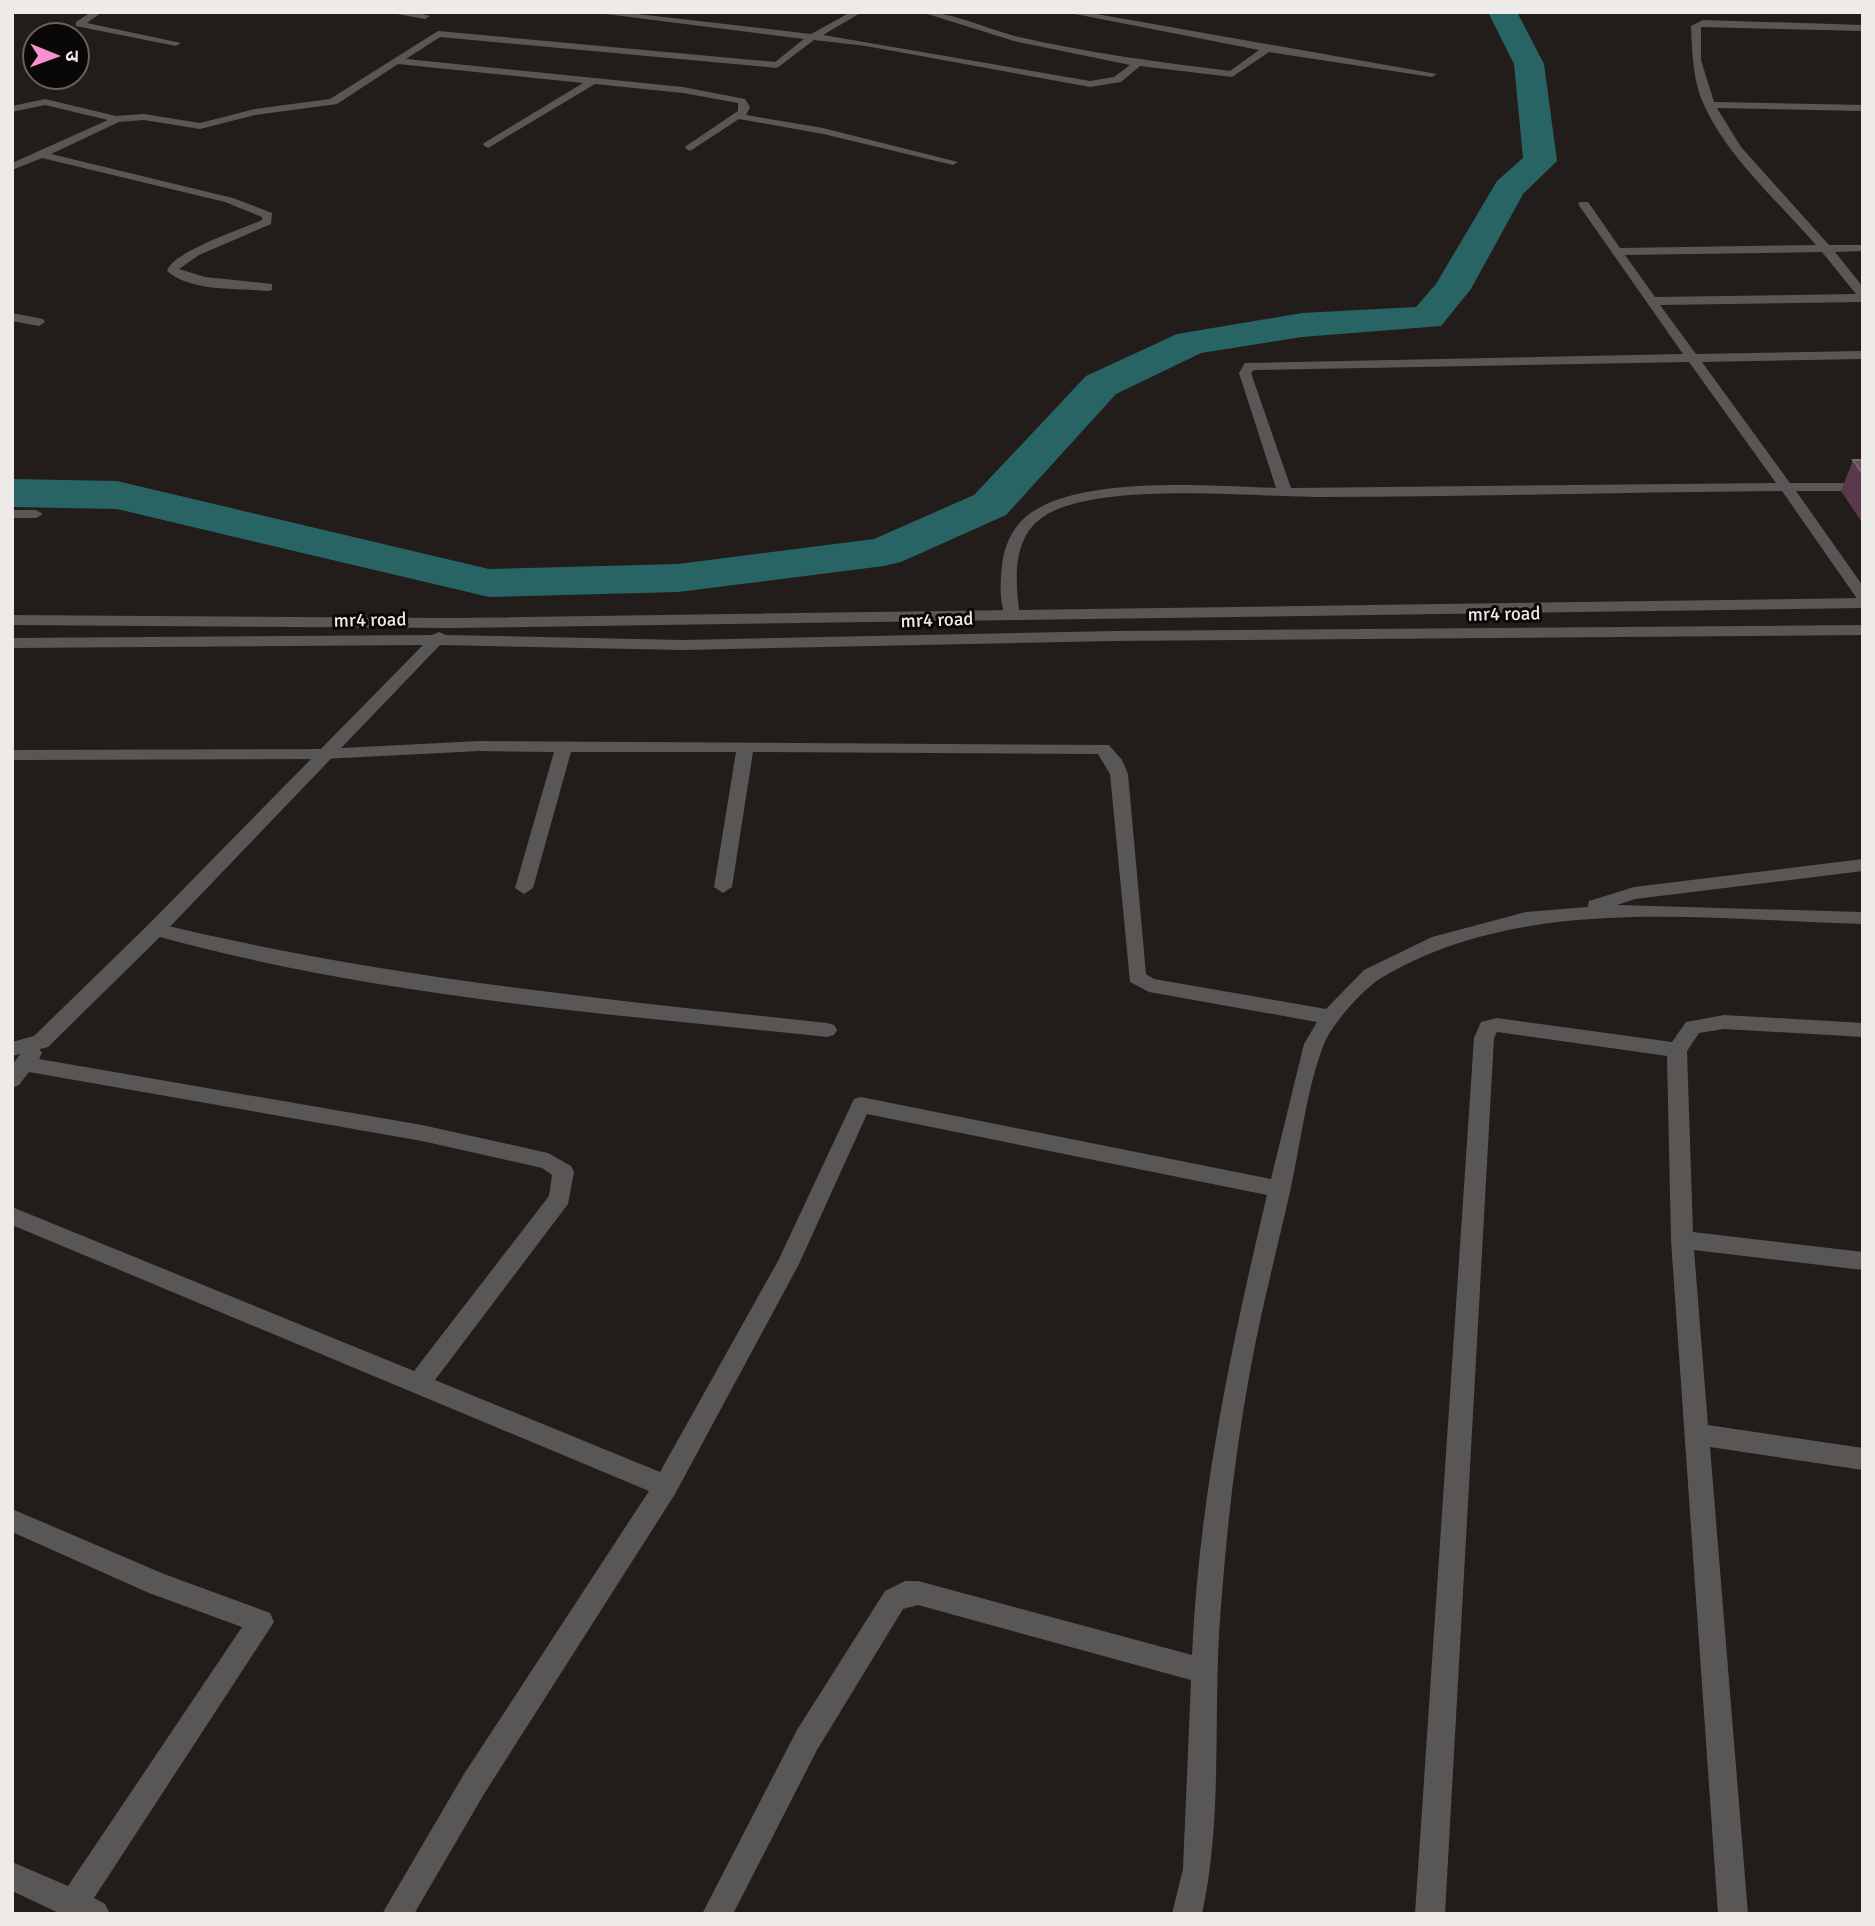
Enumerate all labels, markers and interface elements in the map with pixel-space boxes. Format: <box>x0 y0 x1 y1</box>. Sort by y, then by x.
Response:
north arrow <box>21 21 91 91</box>
text: उ <box>60 51 84 63</box>
street label: mr4 road <box>1467 601 1541 627</box>
street label: mr4 road <box>333 607 407 633</box>
street label: mr4 road <box>900 607 974 633</box>

